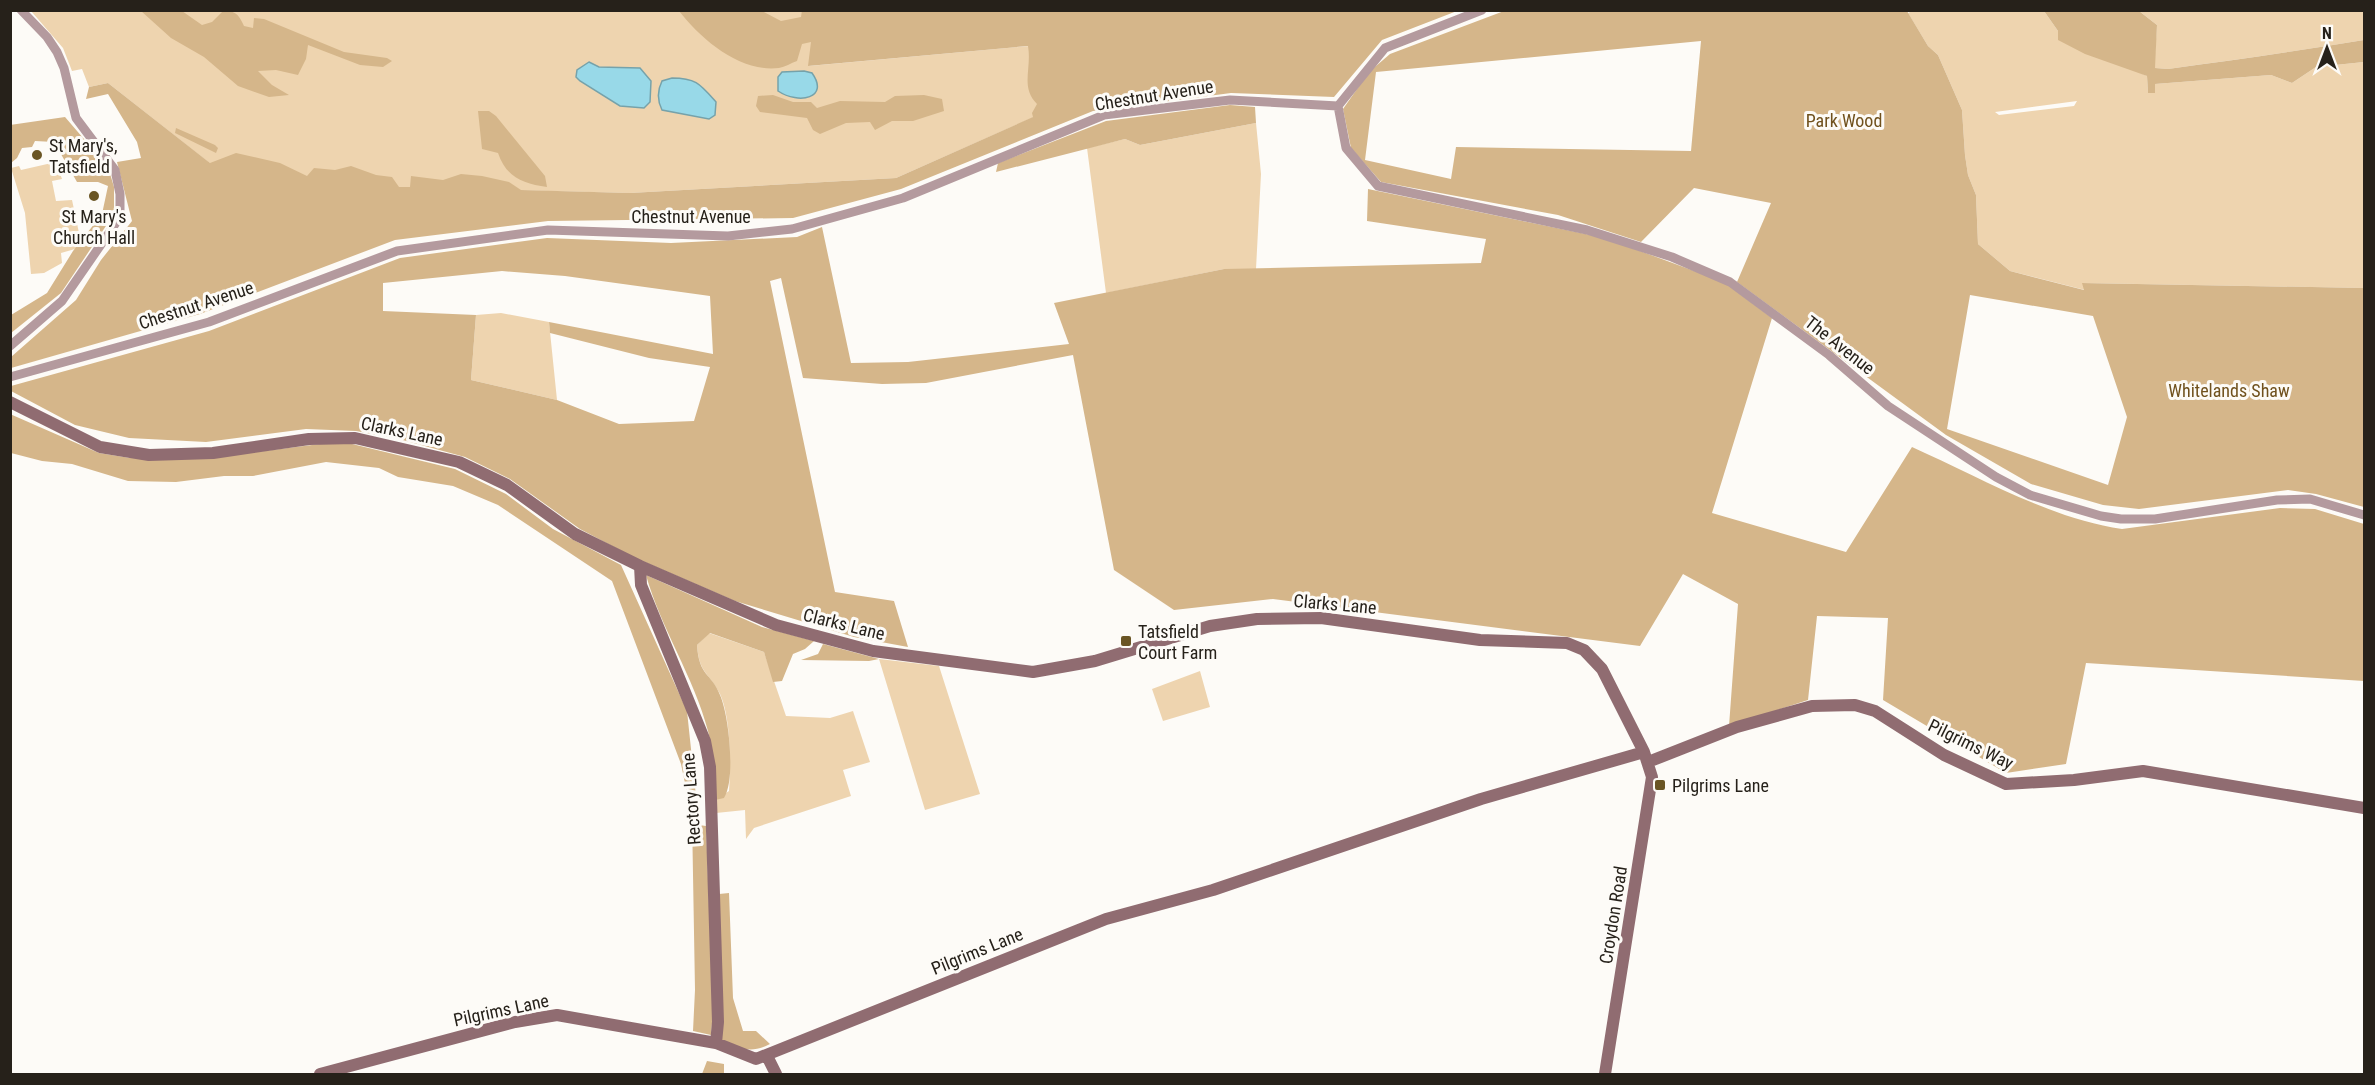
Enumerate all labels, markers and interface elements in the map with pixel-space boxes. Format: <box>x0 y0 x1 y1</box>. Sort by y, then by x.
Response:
north arrow <box>2297 18 2357 78</box>
text: N <box>2322 24 2332 43</box>
street label: Chestnut Avenue <box>1093 75 1215 115</box>
park label: Park Wood <box>1806 110 1882 131</box>
place label: St Mary's, Tatsfield <box>49 135 117 177</box>
marker: St Mary's, Tatsfield <box>30 148 44 162</box>
marker: St Mary's Church Hall <box>87 189 101 203</box>
place label: St Mary's Church Hall <box>53 206 135 248</box>
street label: Chestnut Avenue <box>631 206 751 227</box>
street label: Chestnut Avenue <box>136 277 256 333</box>
street label: The Avenue <box>1801 311 1879 379</box>
park label: Whitelands Shaw <box>2168 380 2290 401</box>
street label: Clarks Lane <box>359 412 445 450</box>
street label: Clarks Lane <box>1293 590 1377 618</box>
street label: Clarks Lane <box>801 604 887 644</box>
place label: Tatsfield Court Farm <box>1138 621 1217 663</box>
marker: Tatsfield Court Farm <box>1119 634 1133 648</box>
street label: Pilgrims Way <box>1925 714 2017 774</box>
street label: Rectory Lane <box>677 752 705 846</box>
place label: Pilgrims Lane <box>1672 775 1769 796</box>
marker: Pilgrims Lane <box>1653 778 1667 792</box>
street label: Croydon Road <box>1595 865 1631 965</box>
street label: Pilgrims Lane <box>928 923 1026 979</box>
street label: Pilgrims Lane <box>451 990 551 1030</box>

